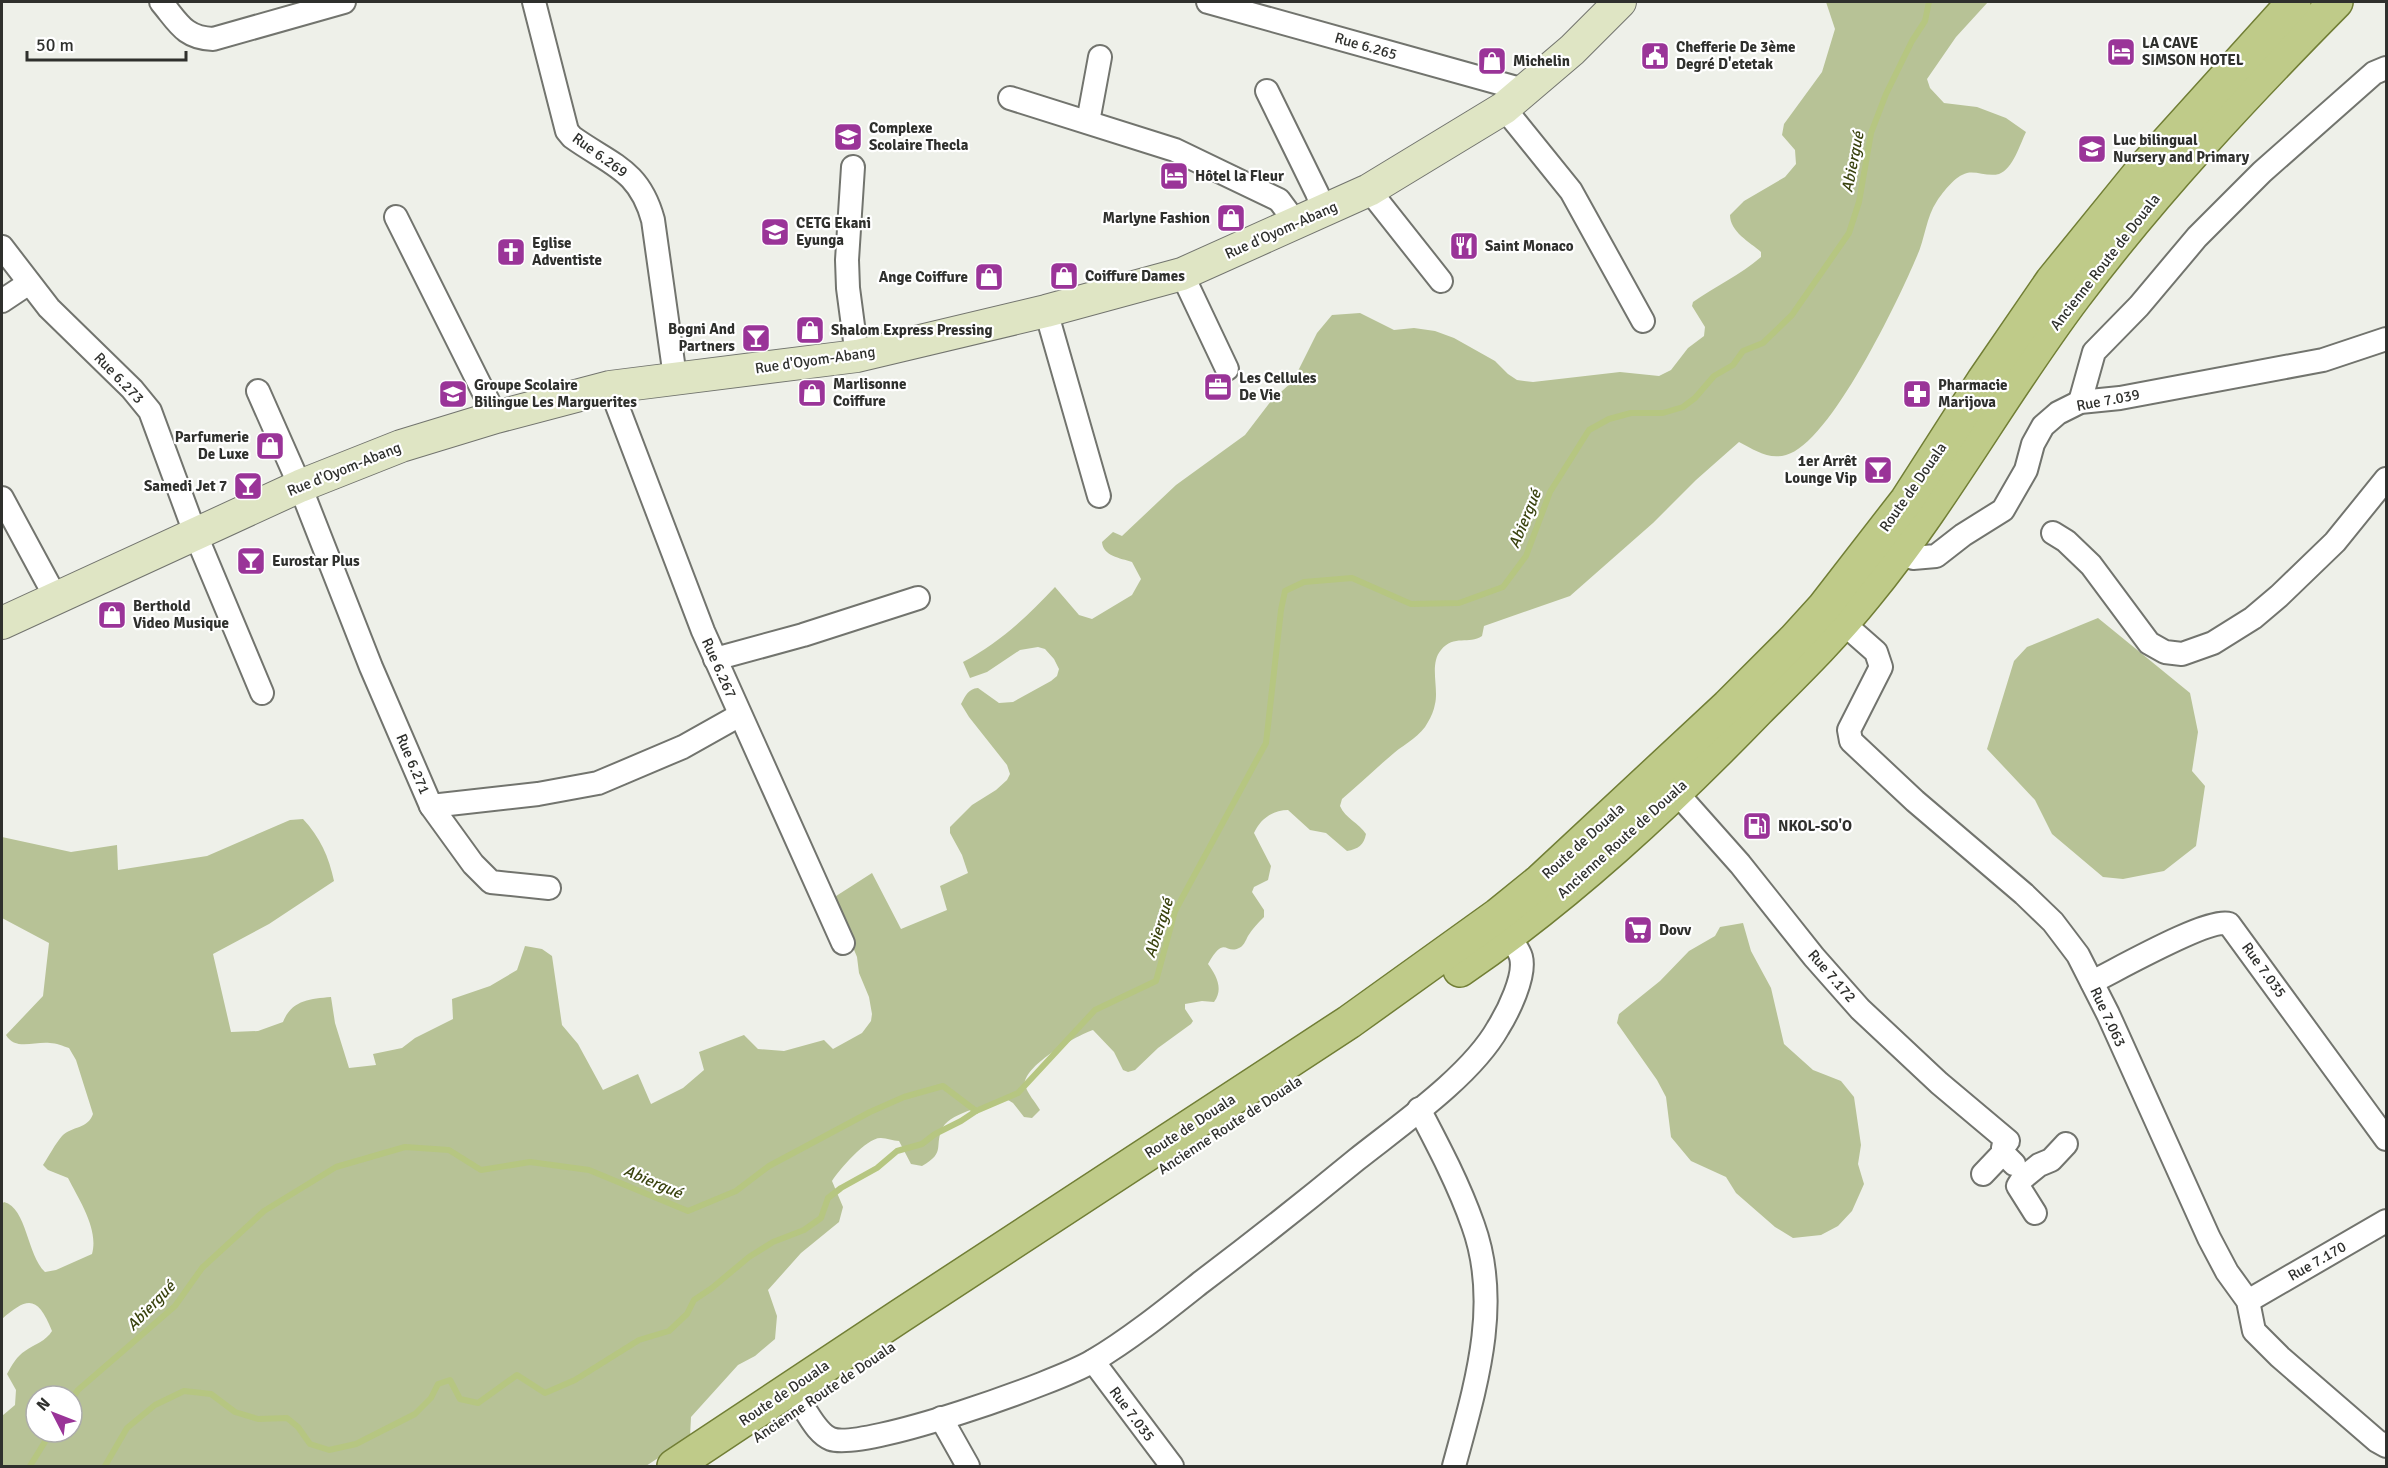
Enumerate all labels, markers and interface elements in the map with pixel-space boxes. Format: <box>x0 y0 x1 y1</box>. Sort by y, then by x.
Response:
scale bar <box>27 24 186 62</box>
street label: Rue 6.265 <box>1333 29 1399 63</box>
text: 50 m <box>36 34 74 56</box>
place label: LA CAVE SIMSON HOTEL <box>2142 34 2244 69</box>
hotel icon: LA CAVE SIMSON HOTEL <box>2105 36 2137 68</box>
place label: Chefferie De 3ème Degré D'etetak <box>1676 38 1795 73</box>
public building icon: Chefferie De 3ème Degré D'etetak <box>1639 40 1671 72</box>
shop icon: Michelin <box>1476 45 1508 77</box>
place label: Michelin <box>1513 52 1570 70</box>
place label: Complexe Scolaire Thecla <box>869 119 969 154</box>
school or university icon: Complexe Scolaire Thecla <box>832 121 864 153</box>
water label: Abiergué <box>1837 128 1869 194</box>
street label: Rue 6.269 <box>569 129 631 181</box>
place label: Luc bilingual Nursery and Primary <box>2113 131 2250 166</box>
school or university icon: Luc bilingual Nursery and Primary <box>2076 133 2108 165</box>
hotel icon: Hôtel la Fleur <box>1158 160 1190 192</box>
place label: Hôtel la Fleur <box>1195 167 1284 185</box>
street label: Ancienne Route de Douala <box>2046 190 2164 334</box>
street label: Rue d'Oyom-Abang <box>1222 197 1340 263</box>
shop icon: Marlyne Fashion <box>1215 202 1247 234</box>
place label: Marlyne Fashion <box>1102 209 1210 227</box>
place label: CETG Ekani Eyunga <box>796 214 871 249</box>
school or university icon: CETG Ekani Eyunga <box>759 216 791 248</box>
restaurant icon: Saint Monaco <box>1448 230 1480 262</box>
place label: Eglise Adventiste <box>532 234 602 269</box>
church icon: Eglise Adventiste <box>495 236 527 268</box>
place label: Saint Monaco <box>1485 237 1574 255</box>
shop icon: Coiffure Dames <box>1048 260 1080 292</box>
shop icon: Ange Coiffure <box>973 261 1005 293</box>
place label: Coiffure Dames <box>1085 267 1185 285</box>
place label: Ange Coiffure <box>879 268 968 286</box>
shop icon: Shalom Express Pressing <box>794 314 826 346</box>
place label: Bogni And Partners <box>668 320 735 355</box>
place label: Shalom Express Pressing <box>831 321 993 339</box>
bar icon: Bogni And Partners <box>740 322 772 354</box>
street label: Rue d'Oyom-Abang <box>754 343 876 377</box>
street label: Rue 6.273 <box>90 349 148 407</box>
place label: Les Cellules De Vie <box>1239 369 1317 404</box>
office icon: Les Cellules De Vie <box>1202 371 1234 403</box>
place label: Marlisonne Coiffure <box>833 375 906 410</box>
place label: Groupe Scolaire Bilingue Les Marguerites <box>474 376 637 411</box>
place label: Pharmacie Marijova <box>1938 376 2008 411</box>
shop icon: Marlisonne Coiffure <box>796 377 828 409</box>
school or university icon: Groupe Scolaire Bilingue Les Marguerites <box>437 378 469 410</box>
pharmacy icon: Pharmacie Marijova <box>1901 378 1933 410</box>
street label: Rue 7.039 <box>2075 385 2141 415</box>
place label: Parfumerie De Luxe <box>175 428 249 463</box>
shop icon: Parfumerie De Luxe <box>254 430 286 462</box>
street label: Rue d'Oyom-Abang <box>284 438 404 500</box>
street label: Route de Douala <box>1876 439 1950 535</box>
place label: 1er Arrêt Lounge Vip <box>1785 452 1857 487</box>
bar icon: 1er Arrêt Lounge Vip <box>1862 454 1894 486</box>
bar icon: Samedi Jet 7 <box>232 470 264 502</box>
place label: Samedi Jet 7 <box>144 477 227 495</box>
water label: Abiergué <box>1504 485 1547 551</box>
bar icon: Eurostar Plus <box>235 545 267 577</box>
place label: Eurostar Plus <box>272 552 360 570</box>
place label: Berthold Video Musique <box>133 597 229 632</box>
shop icon: Berthold Video Musique <box>96 599 128 631</box>
street label: Rue 6.267 <box>698 635 740 701</box>
street label: Rue 6.271 <box>392 731 434 797</box>
street label: Ancienne Route de Douala <box>1553 776 1691 902</box>
street label: Route de Douala <box>1538 799 1628 883</box>
fuel station icon: NKOL-SO'O <box>1741 810 1773 842</box>
place label: NKOL-SO'O <box>1778 817 1852 835</box>
water label: Abiergué <box>1140 894 1179 960</box>
supermarket icon: Dovv <box>1622 914 1654 946</box>
place label: Dovv <box>1659 921 1692 939</box>
street label: Rue 7.035 <box>2238 939 2290 1001</box>
street label: Rue 7.172 <box>1804 946 1860 1006</box>
street label: Rue 7.063 <box>2086 984 2130 1050</box>
street label: Ancienne Route de Douala <box>1155 1072 1305 1178</box>
street label: Route de Douala <box>1141 1090 1239 1162</box>
water label: Abiergué <box>621 1161 687 1204</box>
street label: Rue 7.170 <box>2285 1237 2349 1285</box>
water label: Abiergué <box>122 1276 181 1335</box>
street label: Ancienne Route de Douala <box>749 1338 899 1446</box>
street label: Route de Douala <box>736 1356 832 1430</box>
street label: Rue 7.035 <box>1106 1383 1158 1445</box>
north arrow <box>24 1384 84 1444</box>
text: N <box>32 1394 55 1415</box>

